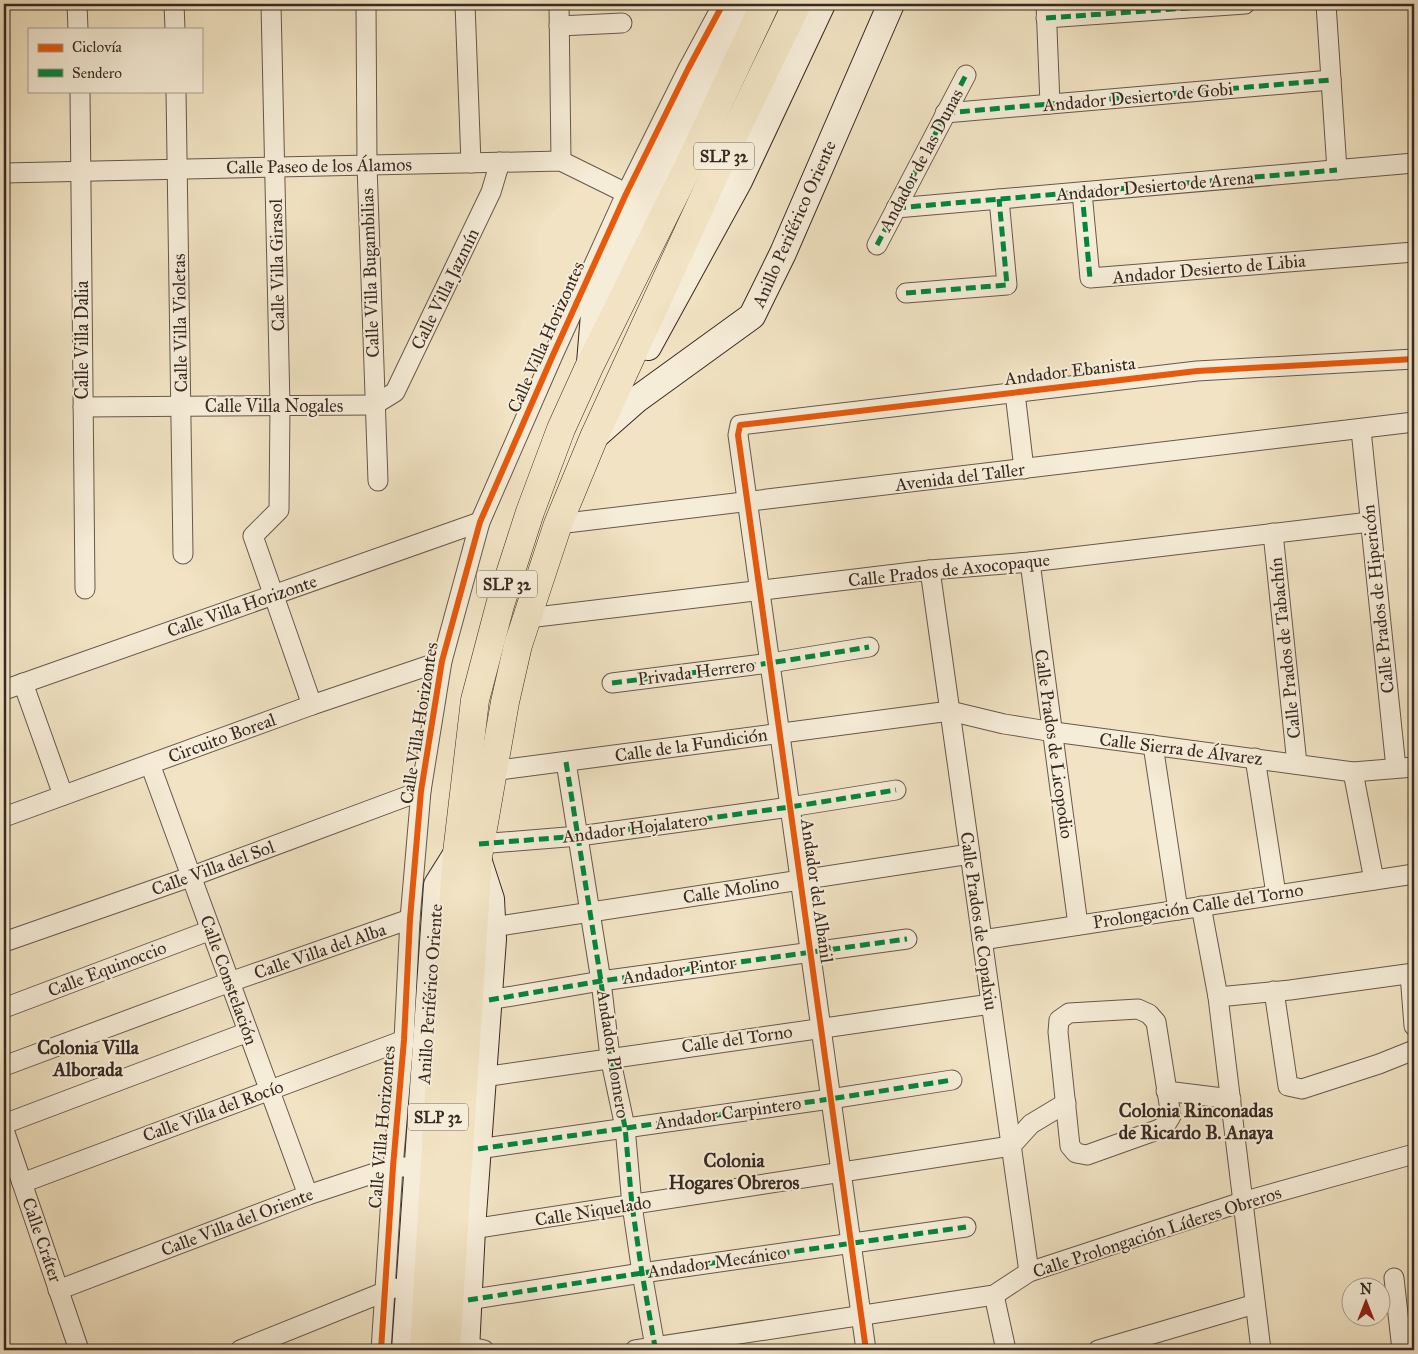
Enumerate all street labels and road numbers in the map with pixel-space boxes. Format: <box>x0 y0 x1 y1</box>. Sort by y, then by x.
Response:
street label: Andador Desierto de Gobi <box>1041 78 1234 116</box>
street label: Andador de las Dunas <box>874 85 968 236</box>
street label: Anillo Periférico Oriente <box>747 137 841 312</box>
road number: SLP 32 <box>694 142 754 170</box>
street label: Calle Paseo de los Álamos <box>226 151 412 179</box>
street label: Andador Desierto de Arena <box>1054 166 1255 206</box>
street label: Calle Villa Bugambilias <box>356 188 385 358</box>
street label: Calle Villa Girasol <box>265 198 289 331</box>
street label: Calle Villa Jazmín <box>406 225 485 354</box>
street label: Andador Desierto de Libia <box>1110 250 1307 288</box>
street label: Calle Villa Violetas <box>168 253 192 393</box>
street label: Calle Villa Horizontes <box>503 258 589 416</box>
street label: Calle Villa Dalia <box>71 280 93 399</box>
street label: Andador Ebanista <box>1002 352 1137 390</box>
street label: Calle Villa Nogales <box>205 395 343 418</box>
street label: Avenida del Taller <box>893 458 1026 496</box>
street label: Calle Prados de Hipericón <box>1357 503 1399 695</box>
street label: Calle Prados de Axocopaque <box>847 548 1051 593</box>
street label: Calle Prados de Tabachín <box>1265 556 1305 740</box>
street label: Calle Villa Horizonte <box>164 570 320 642</box>
road number: SLP 32 <box>477 570 537 598</box>
street label: Calle Villa Horizontes <box>395 641 443 805</box>
street label: Calle Prados de Licopodio <box>1030 648 1078 840</box>
street label: Privada Herrero <box>636 654 756 690</box>
street label: Circuito Boreal <box>165 708 279 768</box>
street label: Calle de la Fundición <box>613 723 769 767</box>
street label: Calle Sierra de Álvarez <box>1098 726 1264 770</box>
street label: Andador Hojalatero <box>560 808 709 848</box>
street label: Andador del Albañil <box>796 816 838 965</box>
street label: Calle Prados de Copalxiu <box>956 830 1002 1012</box>
street label: Calle Villa del Sol <box>149 836 278 900</box>
street label: Calle Molino <box>681 872 781 908</box>
street label: Prolongación Calle del Torno <box>1091 878 1305 935</box>
street label: Anillo Periférico Oriente <box>413 903 447 1086</box>
street label: Calle Constelación <box>195 912 263 1048</box>
street label: Calle Villa del Alba <box>251 918 389 984</box>
street label: Calle Equinoccio <box>45 936 170 1003</box>
street label: Andador Pintor <box>620 951 737 989</box>
street label: Andador Plomero <box>592 987 634 1120</box>
street label: Calle del Torno <box>680 1020 794 1058</box>
street label: Calle Villa Horizontes <box>364 1045 400 1209</box>
street label: Calle Villa del Rocío <box>140 1075 286 1147</box>
street label: Andador Carpintero <box>653 1092 802 1134</box>
road number: SLP 32 <box>408 1104 468 1130</box>
street label: Calle Prolongación Líderes Obreros <box>1030 1181 1284 1284</box>
street label: Calle Villa del Oriente <box>158 1183 316 1261</box>
street label: Calle Niquelado <box>533 1191 653 1232</box>
street label: Calle Cráter <box>17 1195 67 1285</box>
street label: Andador Mecánico <box>645 1241 788 1283</box>

